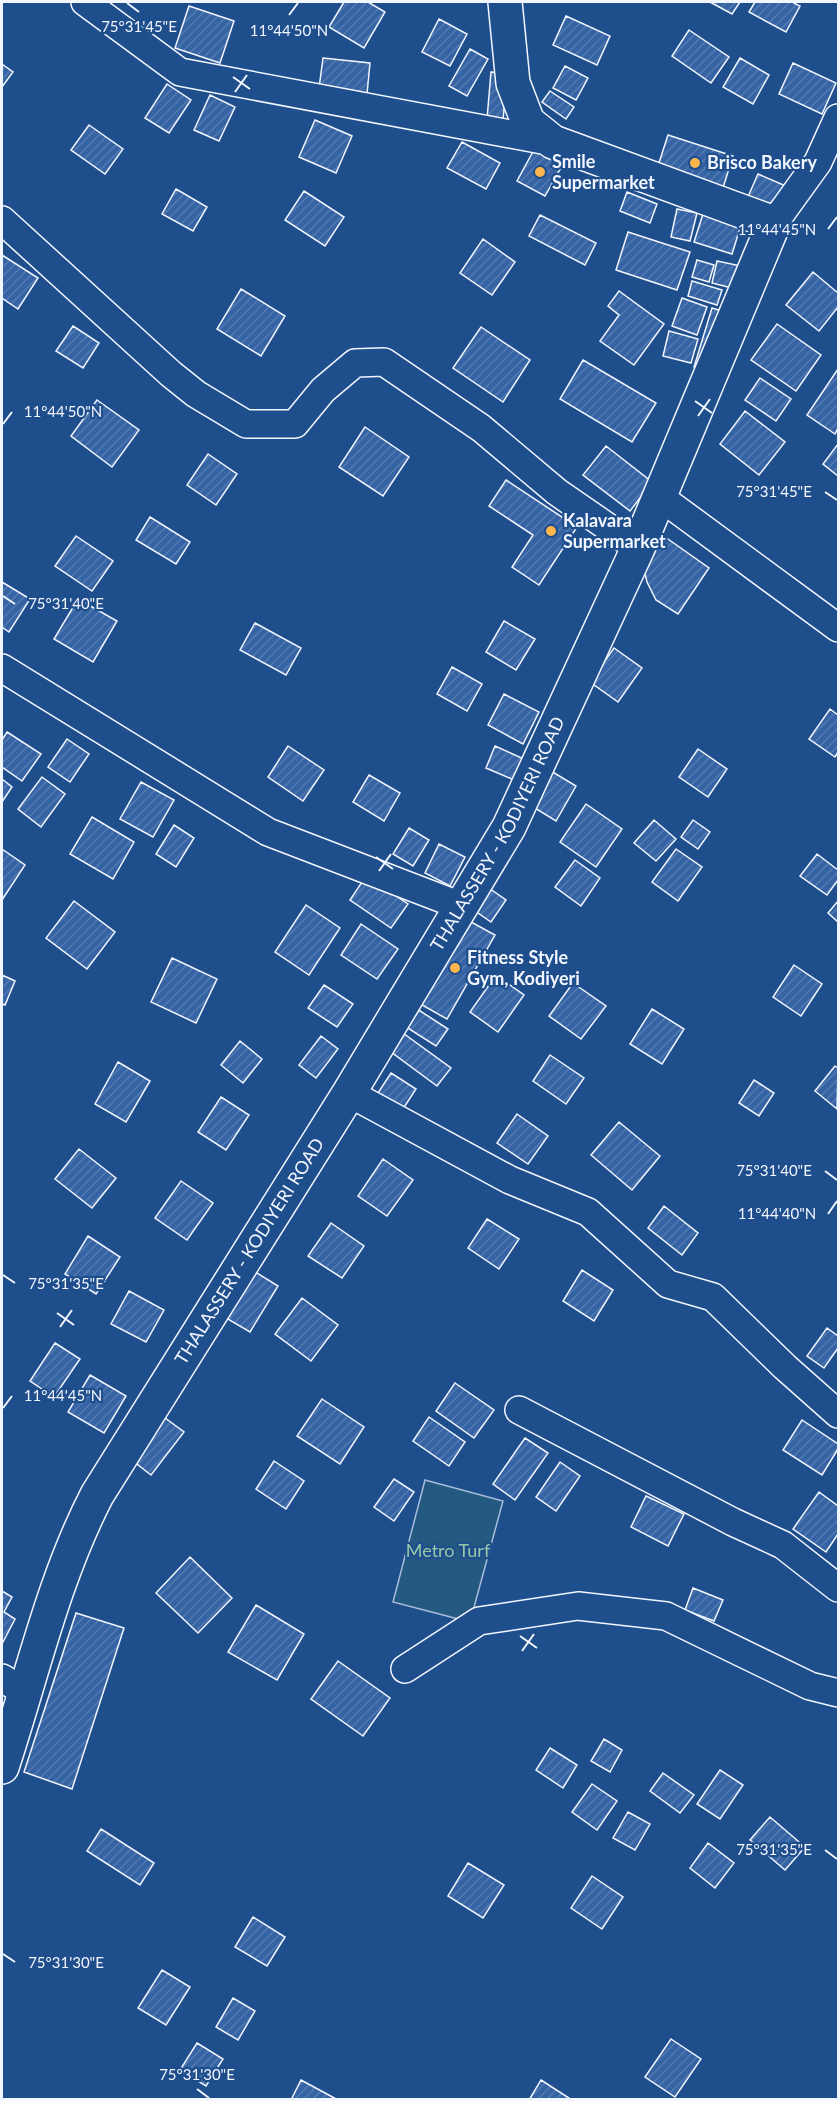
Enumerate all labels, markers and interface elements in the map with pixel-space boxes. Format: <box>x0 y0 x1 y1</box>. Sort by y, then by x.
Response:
text: 75°31'45"E <box>101 17 177 35</box>
text: 11°44'50"N <box>250 21 328 39</box>
place label: Smile Supermarket <box>552 150 655 193</box>
place label: Brisco Bakery <box>707 151 817 173</box>
marker: Brisco Bakery <box>688 156 702 170</box>
marker: Smile Supermarket <box>533 165 547 179</box>
text: 11°44'45"N <box>738 220 816 238</box>
text: 11°44'50"N <box>24 402 102 420</box>
text: 75°31'45"E <box>736 482 812 500</box>
place label: Kalavara Supermarket <box>563 509 666 552</box>
marker: Kalavara Supermarket <box>544 524 558 538</box>
text: 75°31'40"E <box>28 594 104 612</box>
street label: THALASSERY - KODIYERI ROAD <box>425 713 569 955</box>
place label: Fitness Style Gym, Kodiyeri <box>467 946 580 989</box>
marker: Fitness Style Gym, Kodiyeri <box>448 961 462 975</box>
street label: THALASSERY - KODIYERI ROAD <box>170 1134 328 1368</box>
text: 75°31'40"E <box>736 1161 812 1179</box>
text: 11°44'40"N <box>738 1204 816 1222</box>
text: 75°31'35"E <box>28 1274 104 1292</box>
text: 11°44'45"N <box>24 1386 102 1404</box>
park label: Metro Turf <box>406 1539 491 1561</box>
text: 75°31'35"E <box>736 1840 812 1858</box>
text: 75°31'30"E <box>28 1953 104 1971</box>
text: 75°31'30"E <box>159 2065 235 2083</box>

